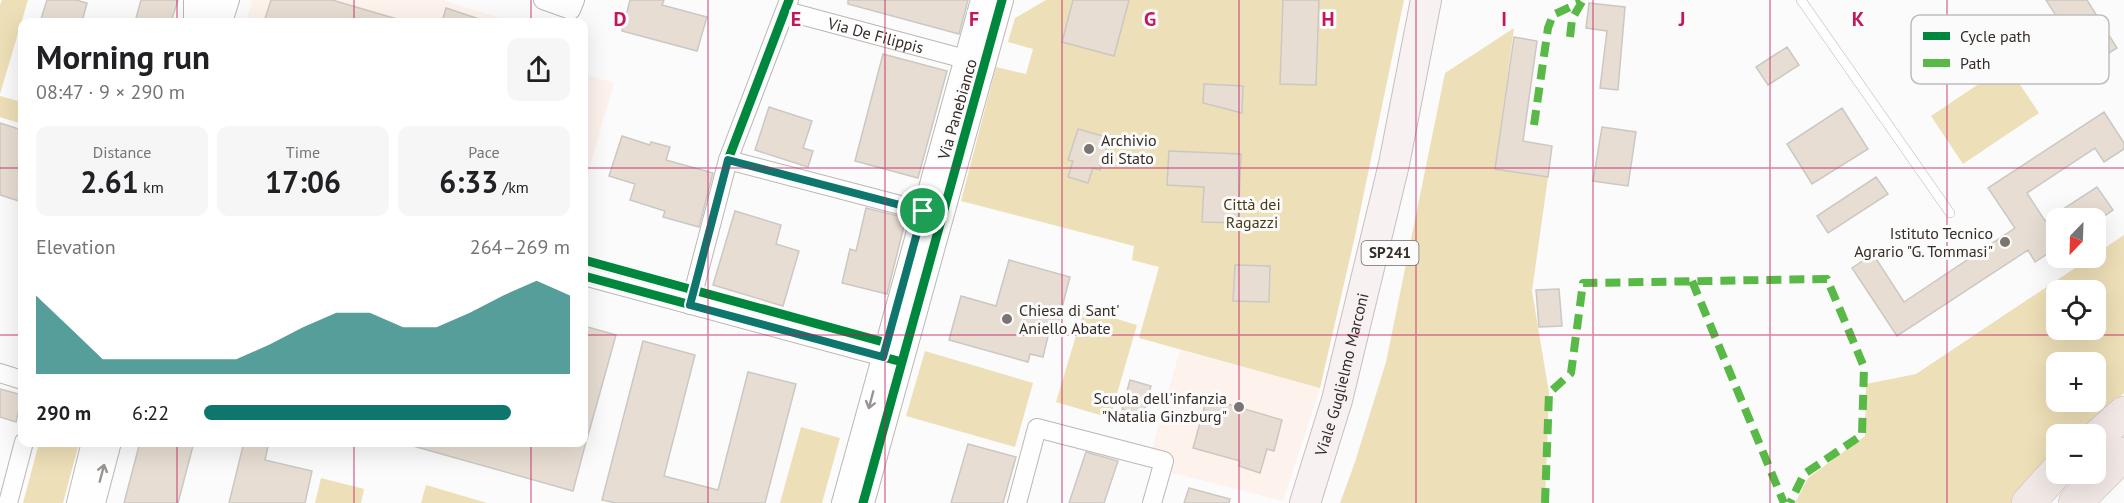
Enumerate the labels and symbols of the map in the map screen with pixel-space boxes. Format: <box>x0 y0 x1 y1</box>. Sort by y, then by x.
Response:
text: D <box>614 6 627 32</box>
text: E <box>791 6 801 32</box>
text: F <box>969 6 979 32</box>
text: G <box>1144 6 1156 32</box>
text: H <box>1321 6 1335 32</box>
text: I <box>1501 6 1507 32</box>
text: J <box>1678 6 1685 32</box>
text: K <box>1852 6 1865 32</box>
street label: Via De Filippis <box>825 12 926 58</box>
legend <box>1911 15 2109 84</box>
text: Cycle path <box>1960 26 2031 46</box>
text: Path <box>1960 53 1991 73</box>
street label: Via Panebianco <box>933 56 981 163</box>
place label: Archivio di Stato <box>1101 130 1157 168</box>
marker: Archivio di Stato <box>1082 142 1096 156</box>
pin <box>897 185 948 236</box>
park label: Città dei Ragazzi <box>1223 194 1281 232</box>
north arrow <box>2046 208 2106 268</box>
place label: Istituto Tecnico Agrario "G. Tommasi" <box>1854 223 1993 261</box>
marker: Istituto Tecnico Agrario "G. Tommasi" <box>1998 235 2012 249</box>
road number: SP241 <box>1362 241 1418 265</box>
street label: Viale Guglielmo Marconi <box>1310 291 1373 459</box>
place label: Chiesa di Sant' Aniello Abate <box>1019 300 1120 338</box>
marker: Chiesa di Sant' Aniello Abate <box>1000 312 1014 326</box>
place label: Scuola dell'infanzia "Natalia Ginzburg" <box>1093 388 1227 426</box>
one-way arrow <box>865 391 876 410</box>
marker: Scuola dell'infanzia "Natalia Ginzburg" <box>1232 400 1246 414</box>
one-way arrow <box>97 464 109 483</box>

